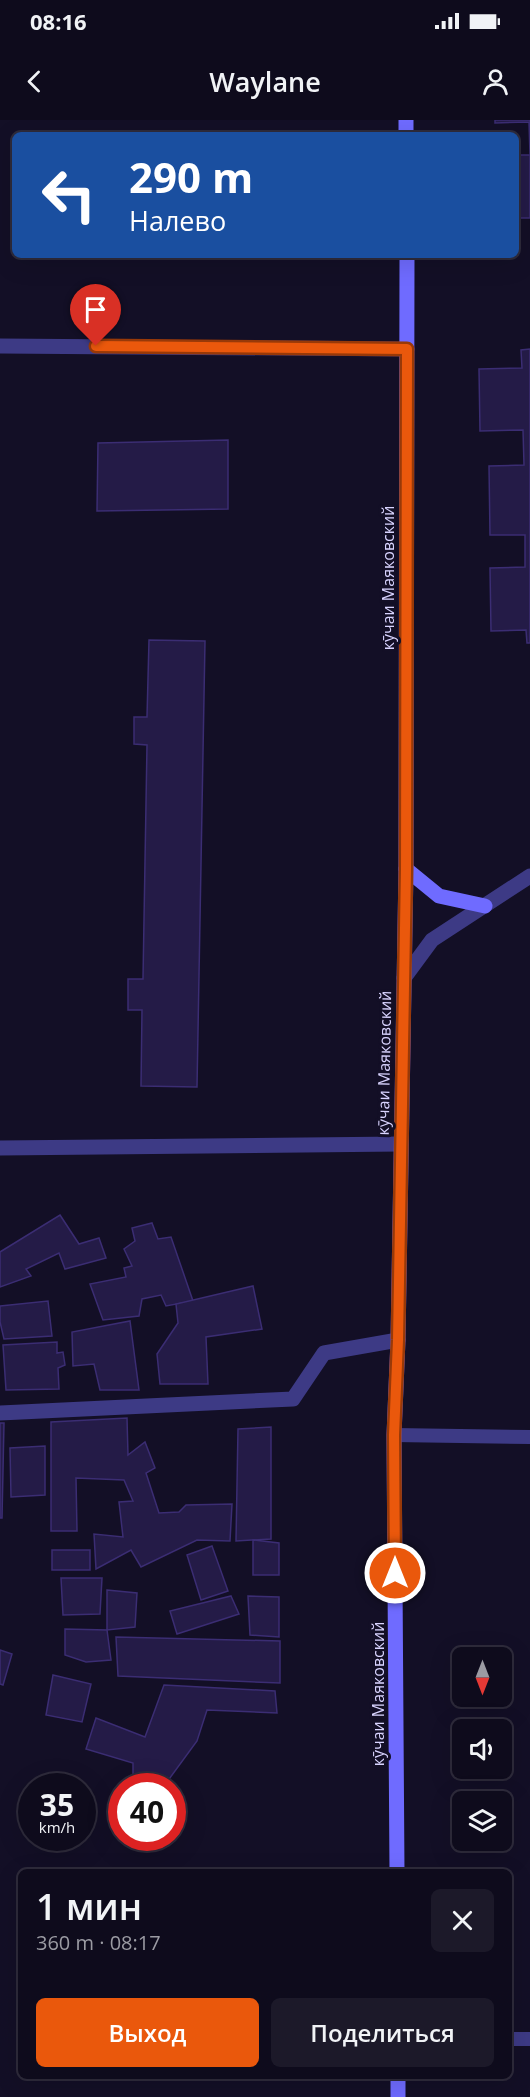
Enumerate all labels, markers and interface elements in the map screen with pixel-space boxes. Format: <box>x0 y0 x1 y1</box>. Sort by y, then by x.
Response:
text: 08:16 <box>30 6 87 36</box>
text: Waylane <box>209 63 321 100</box>
icon: back <box>18 65 51 98</box>
icon: person <box>479 65 512 98</box>
text: 290 m <box>129 148 253 205</box>
icon: left <box>30 156 108 234</box>
text: Налево <box>129 202 226 239</box>
pin <box>70 284 121 346</box>
icon: arrive <box>79 293 112 326</box>
street label: кӯчаи Маяковский <box>377 506 399 650</box>
street label: кӯчаи Маяковский <box>372 990 396 1136</box>
position arrow <box>363 1541 427 1605</box>
street label: кӯчаи Маяковский <box>367 1622 389 1766</box>
north arrow <box>452 1647 512 1707</box>
map controls <box>452 1647 512 1851</box>
button: sound <box>452 1719 512 1779</box>
speed limit sign: 40 <box>108 1773 186 1851</box>
text: 35 <box>40 1784 74 1825</box>
button: layers <box>452 1791 512 1851</box>
text: km/h <box>39 1817 75 1837</box>
text: 1 мин <box>36 1882 142 1931</box>
button: close <box>431 1889 494 1952</box>
text: 360 m · 08:17 <box>36 1929 161 1956</box>
button: Выход <box>36 1998 259 2067</box>
button: Поделиться <box>271 1998 494 2067</box>

